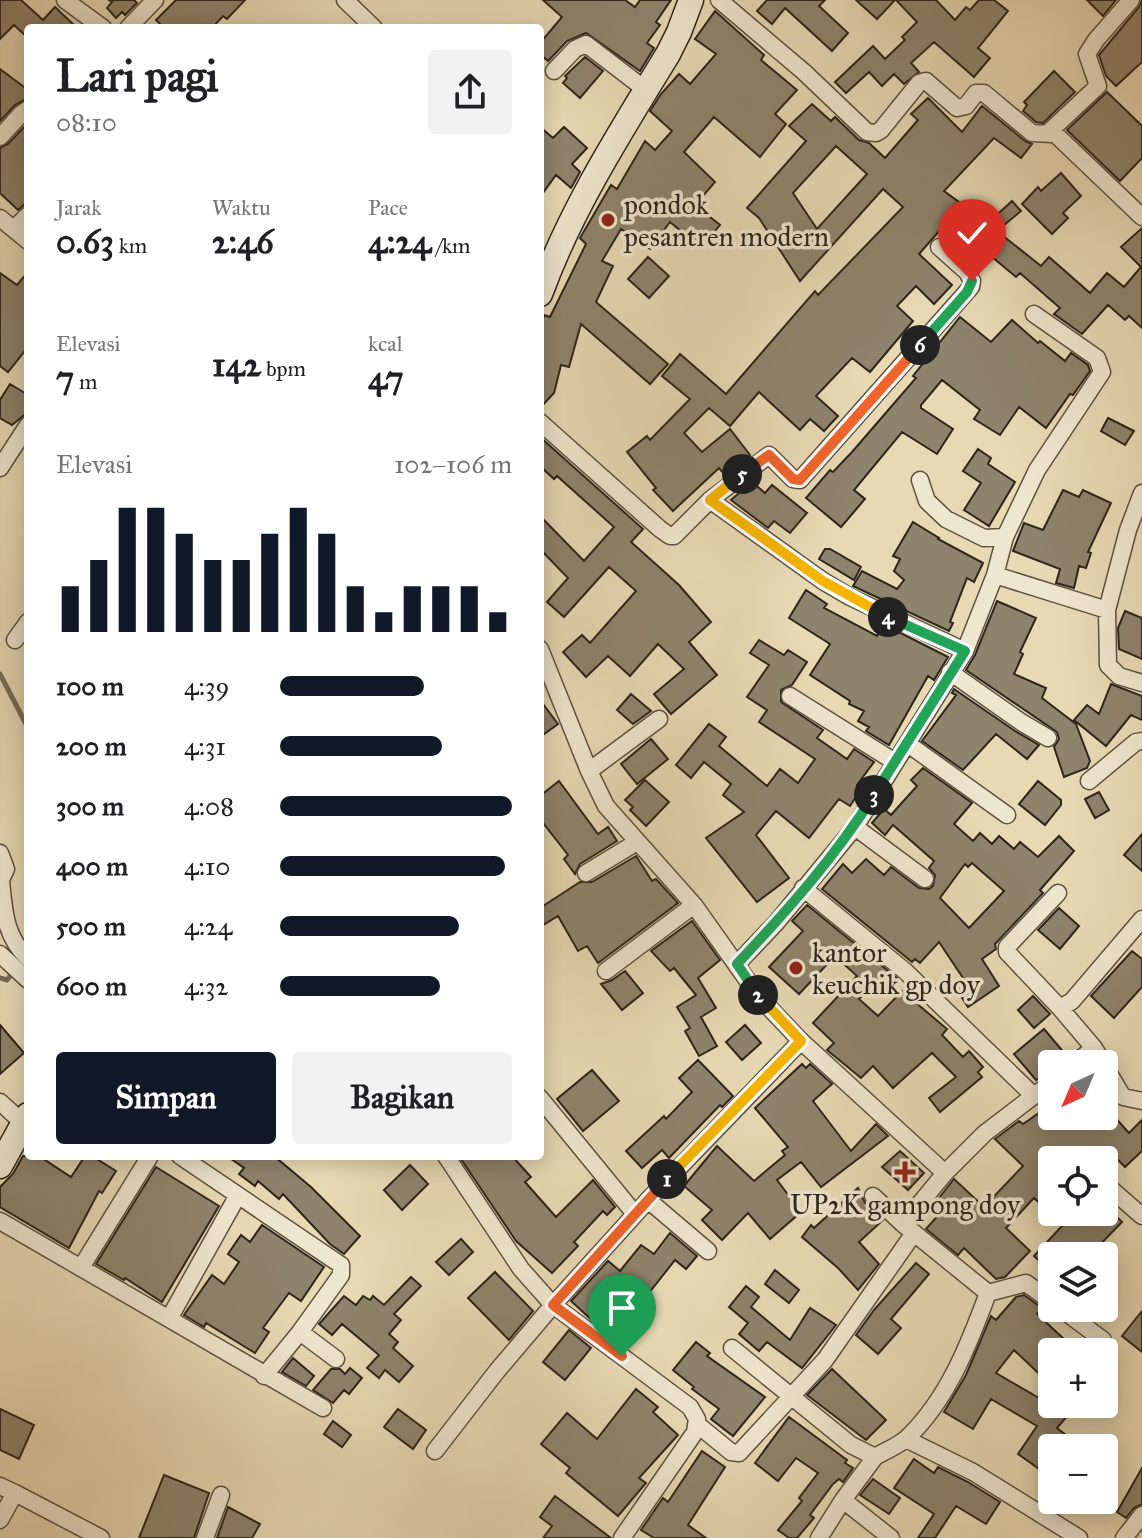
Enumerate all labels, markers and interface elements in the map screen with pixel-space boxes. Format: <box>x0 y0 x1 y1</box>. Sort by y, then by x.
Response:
text: Lari pagi <box>56 49 218 103</box>
button: share <box>428 50 512 134</box>
text: 08:10 <box>56 106 117 138</box>
place label: pondok pesantren modern <box>623 187 829 254</box>
text: Jarak <box>56 194 101 221</box>
text: Waktu <box>212 194 271 221</box>
text: Pace <box>368 194 408 221</box>
pin <box>938 199 1006 281</box>
marker: pondok pesantren modern <box>599 211 617 229</box>
icon: check <box>950 211 994 255</box>
text: 0.63 <box>56 221 114 262</box>
text: 2:46 <box>212 221 274 262</box>
text: 4:24 <box>368 221 431 262</box>
text: km <box>114 232 147 259</box>
text: /km <box>431 232 471 259</box>
pin: 6 <box>900 325 940 365</box>
text: Elevasi <box>56 330 121 357</box>
text: kcal <box>368 330 403 357</box>
text: 6 <box>914 331 926 358</box>
text: 142 <box>212 344 261 385</box>
text: bpm <box>261 355 306 382</box>
text: 7 <box>56 357 74 398</box>
text: 47 <box>368 357 404 398</box>
text: m <box>74 368 97 395</box>
text: Elevasi <box>56 448 132 480</box>
text: 102–106 m <box>394 448 512 480</box>
pin: 5 <box>722 454 762 494</box>
text: 5 <box>737 460 747 487</box>
pin: 4 <box>868 597 908 637</box>
text: 4 <box>882 603 894 630</box>
text: 100 m <box>56 670 124 702</box>
text: 4:39 <box>184 670 229 702</box>
text: 200 m <box>56 730 127 762</box>
text: 4:31 <box>184 730 226 762</box>
pin: 3 <box>854 775 894 815</box>
text: 3 <box>870 781 878 808</box>
text: 300 m <box>56 790 124 822</box>
text: 4:08 <box>184 790 234 822</box>
text: 400 m <box>56 850 128 882</box>
text: 4:10 <box>184 850 230 882</box>
text: 500 m <box>56 910 126 942</box>
text: 4:24 <box>184 910 232 942</box>
place label: kantor keuchik gp doy <box>812 935 981 1002</box>
marker: kantor keuchik gp doy <box>787 959 805 977</box>
text: 600 m <box>56 970 127 1002</box>
text: 4:32 <box>184 970 228 1002</box>
pin: 2 <box>738 975 778 1015</box>
text: 2 <box>753 981 763 1008</box>
north arrow <box>1038 1050 1118 1130</box>
map controls <box>1038 1050 1118 1514</box>
button: Simpan <box>56 1052 276 1144</box>
button: Bagikan <box>292 1052 512 1144</box>
button: locate <box>1038 1146 1118 1226</box>
pin: 1 <box>647 1159 687 1199</box>
marker: UP2K gampong doy <box>894 1161 916 1183</box>
text: 1 <box>663 1165 671 1192</box>
place label: UP2K gampong doy <box>790 1187 1021 1222</box>
button: layers <box>1038 1242 1118 1322</box>
pin <box>588 1274 656 1356</box>
icon: arrive <box>600 1286 644 1330</box>
button: + <box>1038 1338 1118 1418</box>
button: − <box>1038 1434 1118 1514</box>

